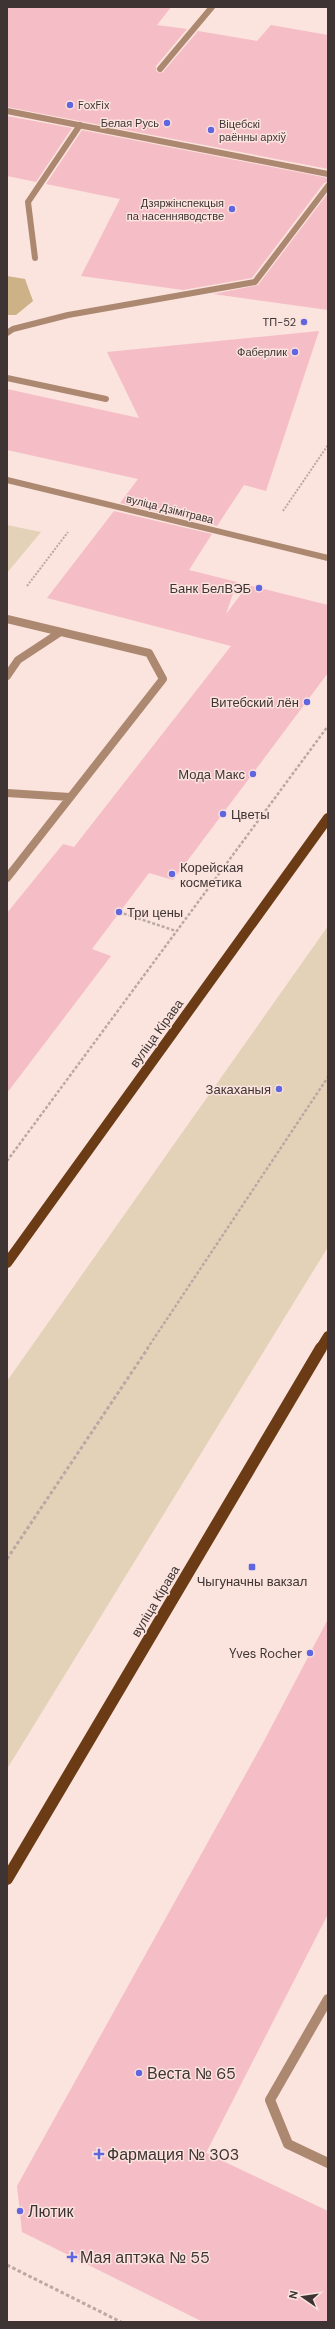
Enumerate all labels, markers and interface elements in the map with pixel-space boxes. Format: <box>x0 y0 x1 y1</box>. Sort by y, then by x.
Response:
place label: FoxFix <box>78 98 110 112</box>
marker: FoxFix <box>65 100 75 110</box>
place label: Белая Русь <box>101 116 159 130</box>
place label: Віцебскі раённы архіў <box>219 117 286 144</box>
marker: Белая Русь <box>162 118 172 128</box>
marker: Віцебскі раённы архіў <box>206 125 216 135</box>
place label: Дзяржінспекцыя па насенняводстве <box>127 196 224 223</box>
marker: Дзяржінспекцыя па насенняводстве <box>227 204 237 214</box>
place label: ТП-52 <box>263 315 296 329</box>
marker: ТП-52 <box>299 317 309 327</box>
place label: Фаберлик <box>237 345 287 359</box>
marker: Фаберлик <box>290 347 300 357</box>
street label: вуліца Дзімітрава <box>125 491 216 527</box>
place label: Банк БелВЭБ <box>169 580 251 597</box>
marker: Банк БелВЭБ <box>254 583 264 593</box>
place label: Витебский лён <box>211 694 299 711</box>
marker: Витебский лён <box>302 697 312 707</box>
place label: Мода Макс <box>178 766 245 783</box>
marker: Мода Макс <box>248 769 258 779</box>
place label: Цветы <box>231 806 269 823</box>
marker: Цветы <box>218 809 228 819</box>
place label: Корейская косметика <box>180 859 243 891</box>
marker: Корейская косметика <box>167 869 177 879</box>
place label: Три цены <box>127 904 183 921</box>
marker: Три цены <box>114 907 124 917</box>
street label: вуліца Кірава <box>126 995 187 1071</box>
place label: Закаханыя <box>206 1081 271 1098</box>
marker: Закаханыя <box>274 1084 284 1094</box>
street label: вуліца Кірава <box>127 1562 184 1640</box>
marker: Чыгуначны вакзал <box>247 1562 257 1572</box>
place label: Чыгуначны вакзал <box>197 1573 307 1590</box>
place label: Yves Rocher <box>229 1645 302 1662</box>
marker: Yves Rocher <box>305 1648 315 1658</box>
place label: Веста № 65 <box>147 2063 236 2084</box>
marker: Веста № 65 <box>134 2068 144 2078</box>
place label: Фармация № 303 <box>107 2144 239 2165</box>
marker: Фармация № 303 <box>94 2149 104 2159</box>
place label: Лютик <box>28 2201 74 2222</box>
marker: Лютик <box>15 2206 25 2216</box>
place label: Мая аптэка № 55 <box>80 2247 210 2268</box>
marker: Мая аптэка № 55 <box>67 2252 77 2262</box>
north arrow <box>283 2277 323 2317</box>
text: N <box>286 2289 301 2300</box>

